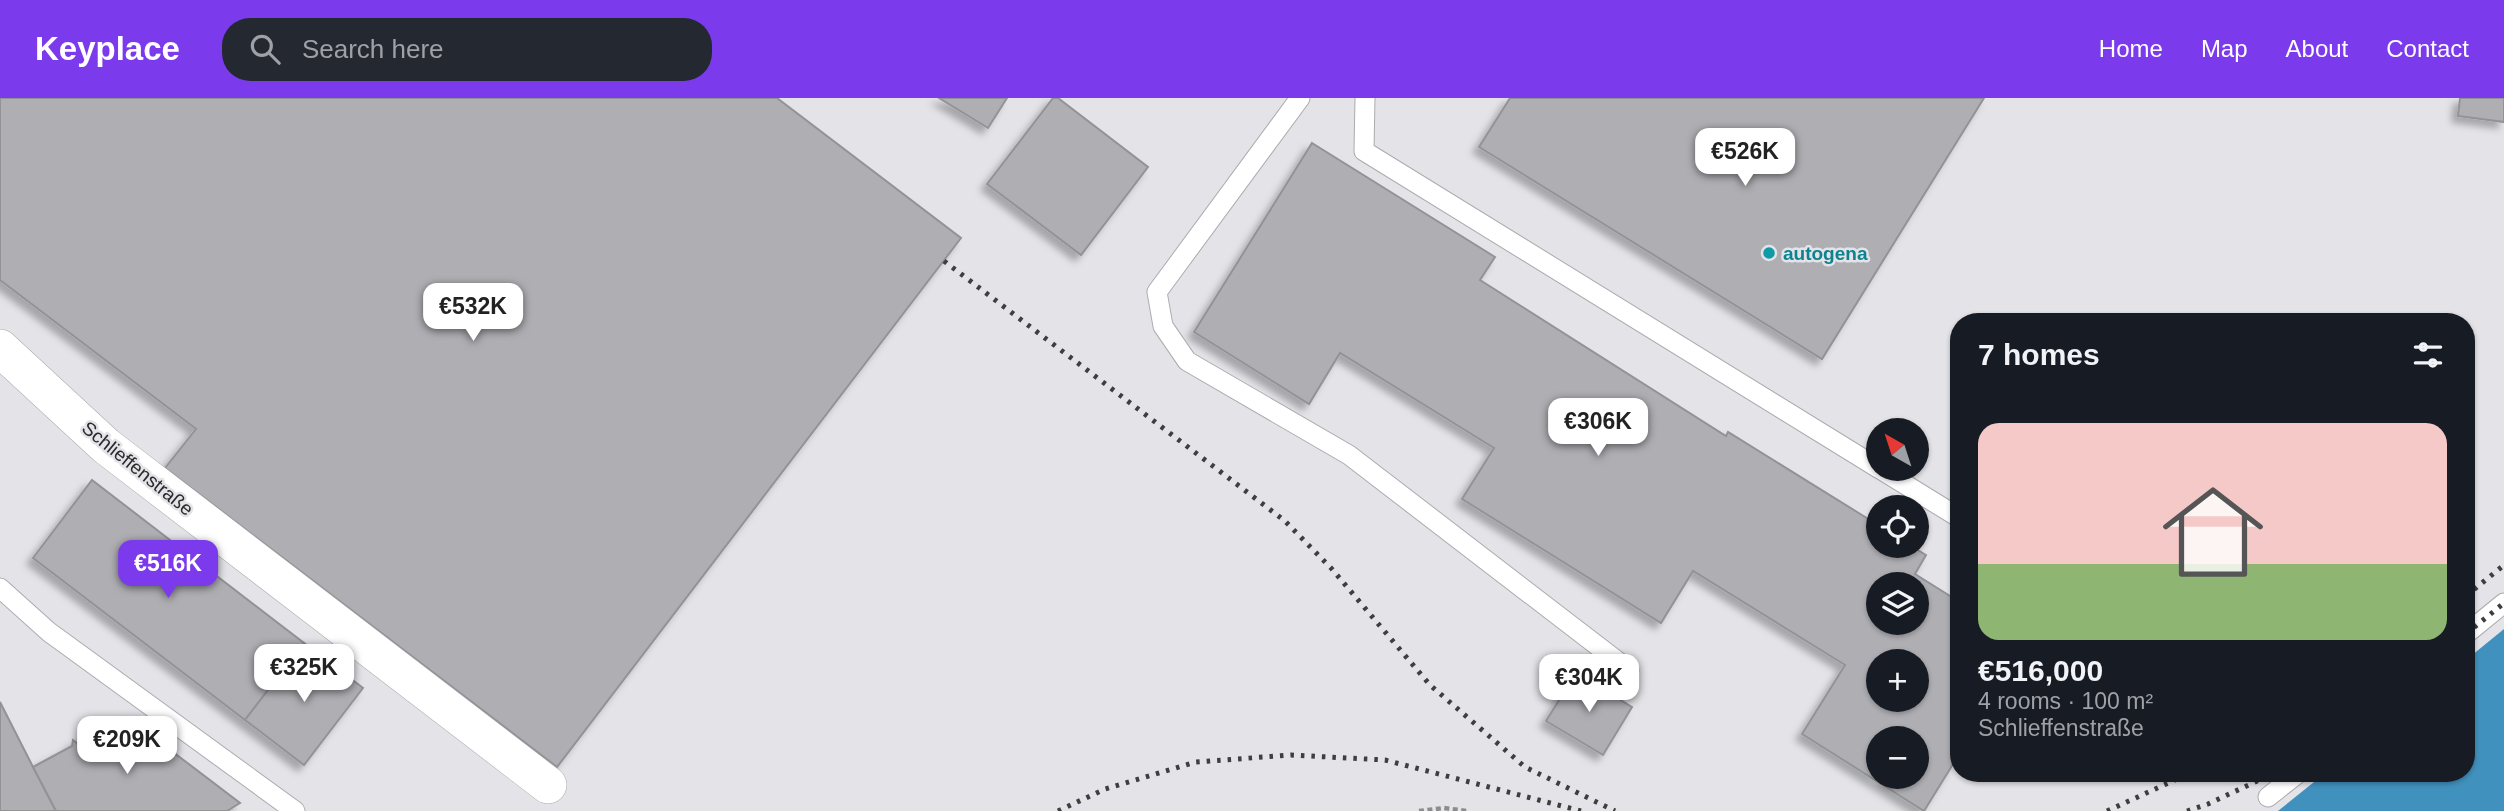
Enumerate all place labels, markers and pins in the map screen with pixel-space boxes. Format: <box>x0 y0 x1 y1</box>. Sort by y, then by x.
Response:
pin: €526K <box>1696 129 1794 188</box>
place label: autogena <box>1783 243 1868 264</box>
marker: autogena <box>1761 245 1777 261</box>
pin: €532K <box>424 284 522 343</box>
pin: €306K <box>1549 398 1647 458</box>
pin: €516K <box>119 540 217 600</box>
pin: €325K <box>255 644 353 704</box>
pin: €304K <box>1540 654 1638 714</box>
pin: €209K <box>78 716 176 776</box>

